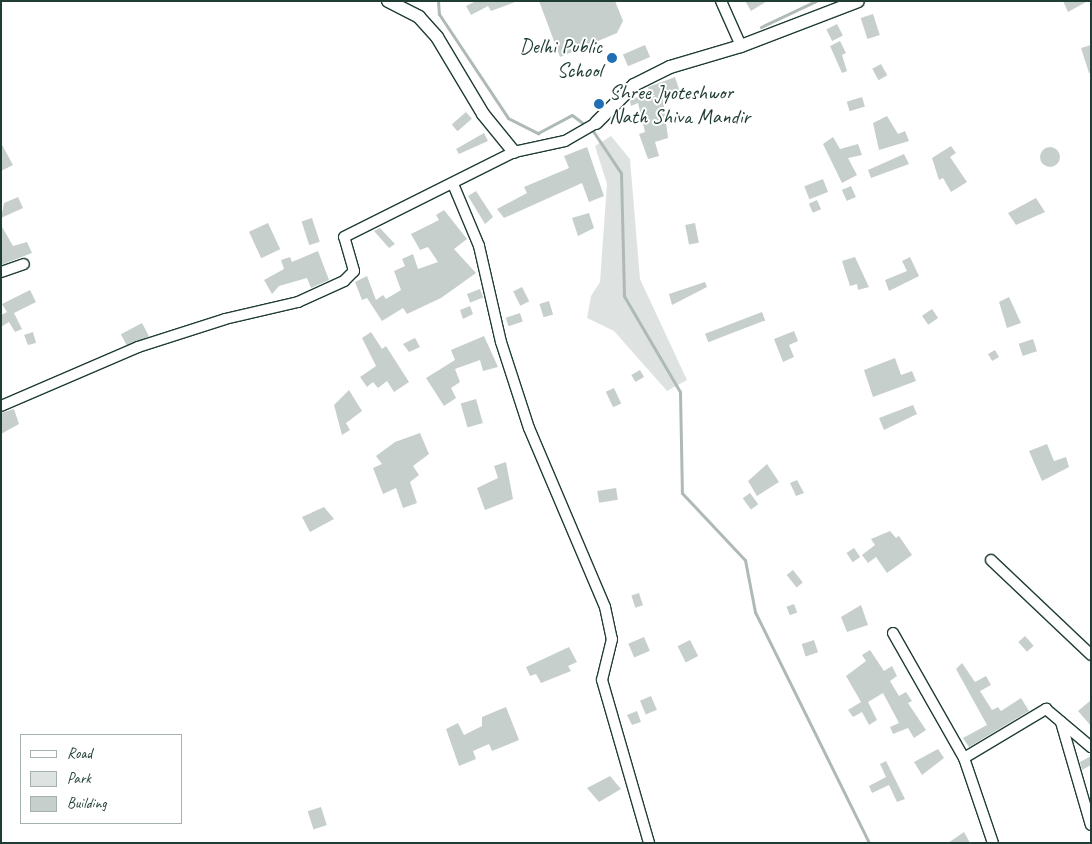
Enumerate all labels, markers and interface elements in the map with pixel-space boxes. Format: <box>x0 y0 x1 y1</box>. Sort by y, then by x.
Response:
place label: Delhi Public School <box>519 33 602 83</box>
marker: Delhi Public School <box>606 52 618 64</box>
place label: Shree Jyoteshwor Nath Shiva Mandir <box>609 79 751 129</box>
marker: Shree Jyoteshwor Nath Shiva Mandir <box>593 98 605 110</box>
legend <box>20 734 182 824</box>
text: Road <box>67 744 92 763</box>
text: Park <box>67 769 91 788</box>
text: Building <box>67 794 106 813</box>

